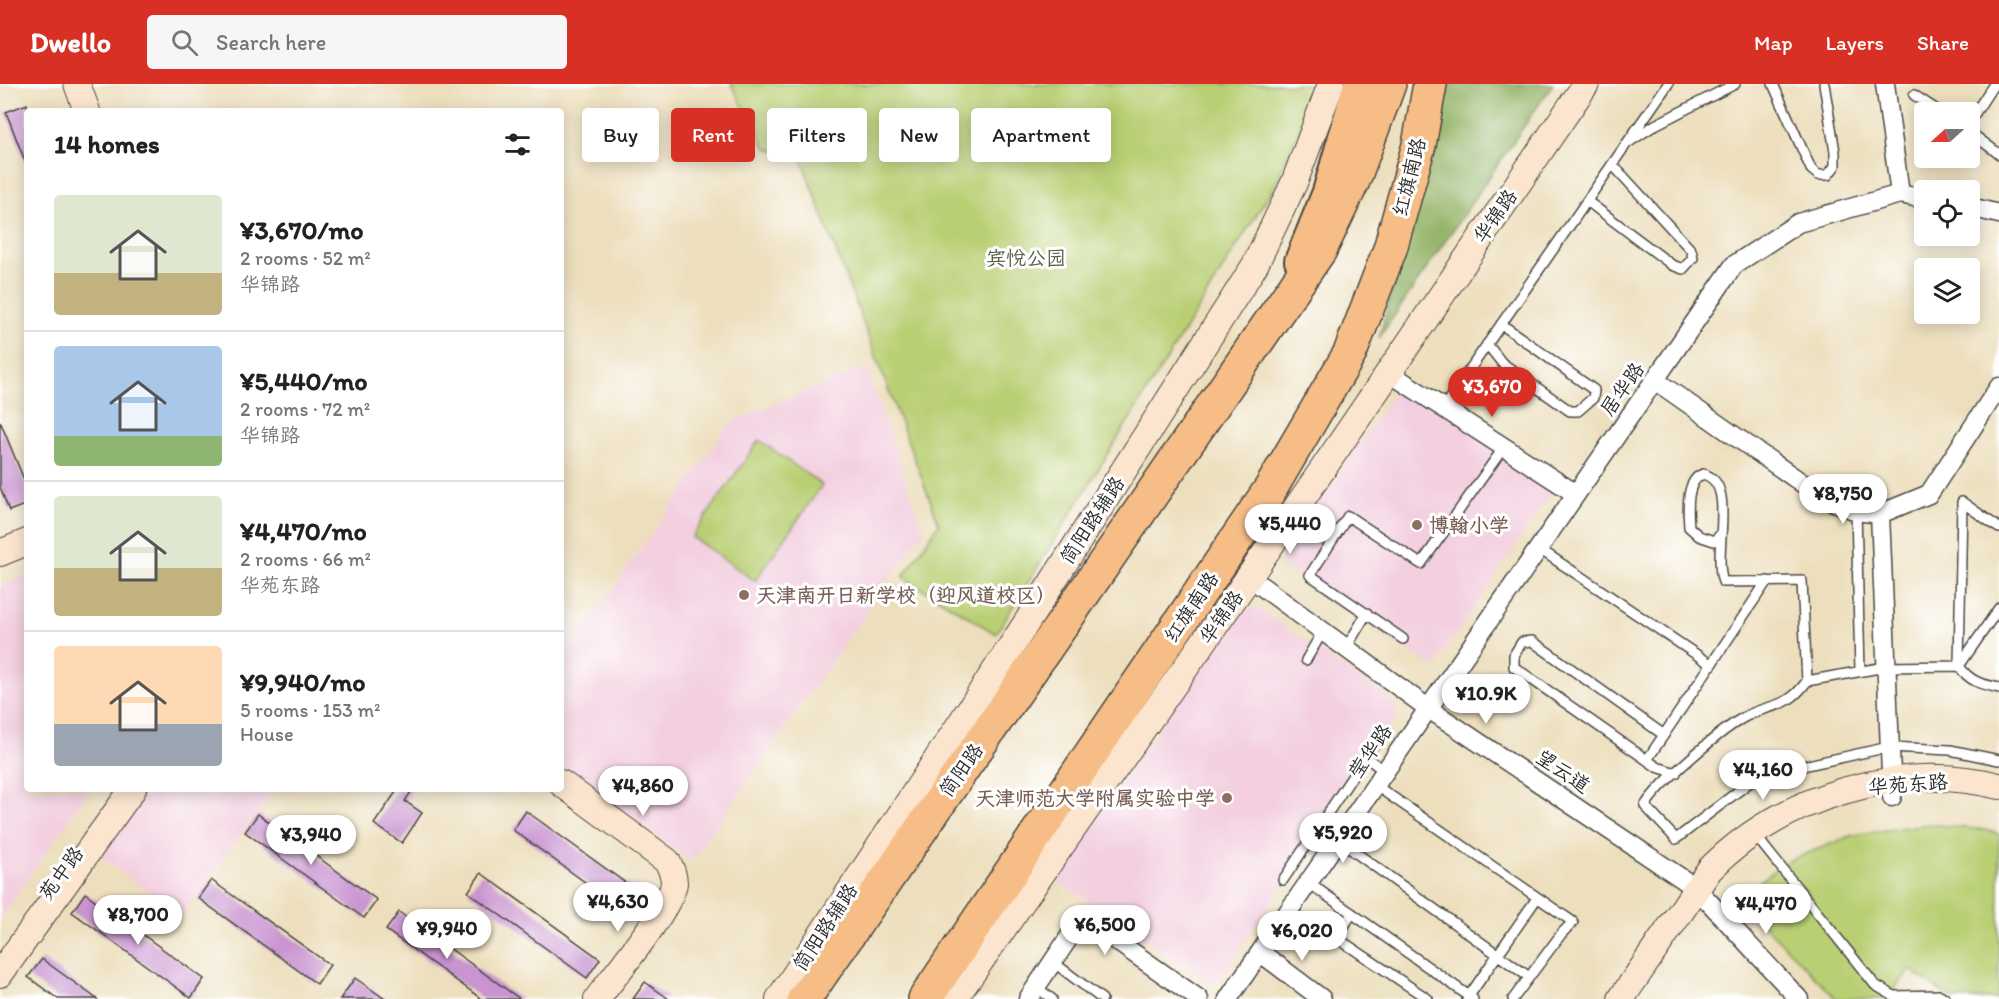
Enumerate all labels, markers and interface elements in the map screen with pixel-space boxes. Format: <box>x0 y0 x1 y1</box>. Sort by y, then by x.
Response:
search box <box>147 15 567 69</box>
text: Dwello <box>30 25 111 59</box>
icon: search <box>168 26 201 59</box>
text: Search here <box>216 29 326 56</box>
text: Map <box>1754 30 1793 55</box>
text: Layers <box>1826 30 1884 55</box>
text: Share <box>1917 30 1969 55</box>
north arrow <box>1914 102 1980 168</box>
map controls <box>1914 102 1980 324</box>
chip: Buy <box>582 108 659 162</box>
chip: Rent <box>671 108 755 162</box>
chip: Filters <box>767 108 867 162</box>
chip: New <box>879 108 959 162</box>
chip: Apartment <box>971 108 1111 162</box>
text: 14 homes <box>54 128 160 160</box>
icon: filters <box>501 128 534 161</box>
street label: 红旗南路 <box>1388 134 1431 219</box>
button: locate <box>1914 180 1980 246</box>
street label: 华锦路 <box>1468 184 1523 247</box>
text: ¥3,670/mo <box>240 214 364 246</box>
icon: home <box>102 219 174 291</box>
text: 2 rooms · 52 m² <box>240 246 371 270</box>
park label: 宾悦公园 <box>986 246 1066 270</box>
button: layers <box>1914 258 1980 324</box>
text: 华锦路 <box>240 272 300 296</box>
street label: 居华路 <box>1595 357 1650 420</box>
text: ¥5,440/mo <box>240 365 368 397</box>
pin: ¥3,670 <box>1443 367 1541 418</box>
icon: home <box>102 370 174 442</box>
text: ¥3,670 <box>1462 374 1522 398</box>
text: 2 rooms · 72 m² <box>240 397 370 421</box>
text: 华锦路 <box>240 423 300 447</box>
street label: 简阳路辅路 <box>1055 471 1130 568</box>
pin: ¥8,750 <box>1794 474 1892 525</box>
text: ¥8,750 <box>1813 481 1873 505</box>
pin: ¥5,440 <box>1241 504 1339 555</box>
text: ¥5,440 <box>1259 511 1321 535</box>
place label: 博翰小学 <box>1429 513 1509 537</box>
text: ¥4,470/mo <box>240 515 367 547</box>
marker: 博翰小学 <box>1410 518 1424 532</box>
icon: home <box>102 520 174 592</box>
text: 2 rooms · 66 m² <box>240 547 371 571</box>
street label: 红旗南路 <box>1159 566 1224 647</box>
text: 华苑东路 <box>240 573 320 597</box>
place label: 天津南开日新学校（迎风道校区） <box>756 583 1056 607</box>
street label: 华锦路 <box>1194 585 1249 648</box>
marker: 天津南开日新学校（迎风道校区） <box>737 588 751 602</box>
text: ¥9,940/mo <box>240 666 366 698</box>
icon: home <box>102 670 174 742</box>
pin: ¥10.9K <box>1437 674 1535 725</box>
text: ¥10.9K <box>1456 681 1516 705</box>
text: 5 rooms · 153 m² <box>240 698 380 722</box>
street label: 莹华路 <box>1343 719 1397 783</box>
text: House <box>240 722 294 746</box>
street label: 简阳路 <box>934 738 989 801</box>
street label: 望云道 <box>1531 744 1595 798</box>
pin: ¥4,160 <box>1714 750 1812 801</box>
text: ¥4,160 <box>1733 757 1793 781</box>
pin: ¥4,860 <box>594 766 692 817</box>
street label: 华苑东路 <box>1867 769 1950 799</box>
text: ¥4,860 <box>612 773 674 797</box>
place label: 天津师范大学附属实验中学 <box>975 786 1215 810</box>
marker: 天津师范大学附属实验中学 <box>1220 791 1234 805</box>
pin: ¥5,920 <box>1294 813 1392 864</box>
pin: ¥3,940 <box>262 815 360 866</box>
text: ¥5,920 <box>1313 820 1373 844</box>
text: ¥3,940 <box>280 822 342 846</box>
street label: 苑中路 <box>34 841 89 904</box>
street label: 简阳路辅路 <box>788 878 863 975</box>
pin: ¥4,630 <box>569 882 667 933</box>
pin: ¥4,470 <box>1717 884 1815 935</box>
text: ¥4,630 <box>587 889 649 913</box>
text: ¥4,470 <box>1735 891 1797 915</box>
pin: ¥8,700 <box>89 895 187 946</box>
text: ¥8,700 <box>107 902 169 926</box>
pin: ¥6,500 <box>1056 905 1154 956</box>
pin: ¥9,940 <box>398 909 496 960</box>
pin: ¥6,020 <box>1253 911 1351 962</box>
text: ¥6,500 <box>1074 912 1136 936</box>
text: ¥9,940 <box>416 916 478 940</box>
text: ¥6,020 <box>1271 918 1333 942</box>

